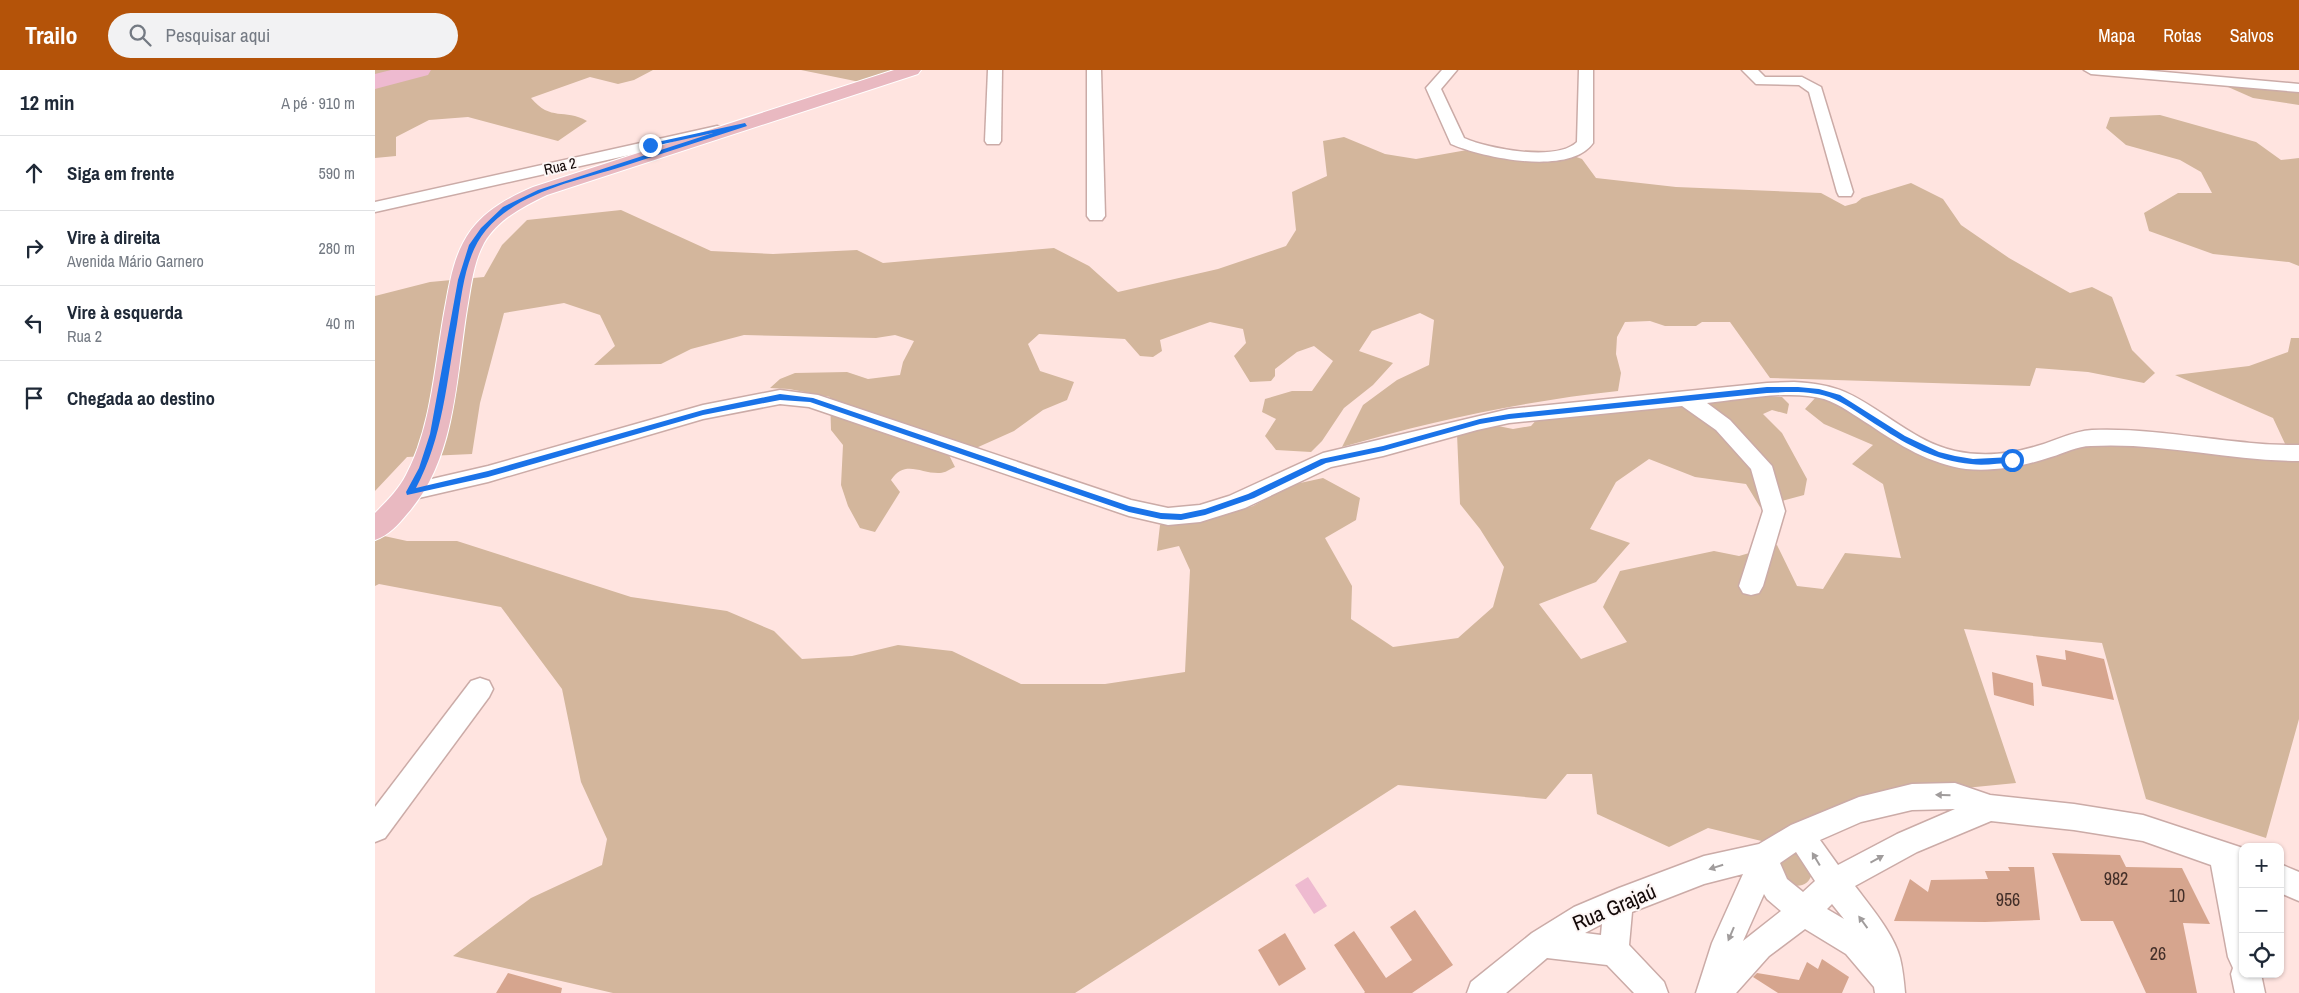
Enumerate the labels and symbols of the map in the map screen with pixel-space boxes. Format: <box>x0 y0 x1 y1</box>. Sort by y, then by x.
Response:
route end <box>639 134 662 157</box>
street label: Rua 2 <box>542 152 579 180</box>
route start <box>2001 449 2024 472</box>
one-way arrow <box>1935 791 1951 799</box>
one-way arrow <box>1812 853 1821 866</box>
one-way arrow <box>1870 855 1884 863</box>
one-way arrow <box>1708 863 1723 871</box>
house number: 982 <box>2104 866 2128 891</box>
street label: Rua Grajaú <box>1568 876 1660 938</box>
house number: 10 <box>2169 883 2185 908</box>
house number: 956 <box>1996 887 2020 912</box>
one-way arrow <box>1858 915 1868 929</box>
one-way arrow <box>1726 927 1734 941</box>
house number: 26 <box>2150 941 2166 966</box>

